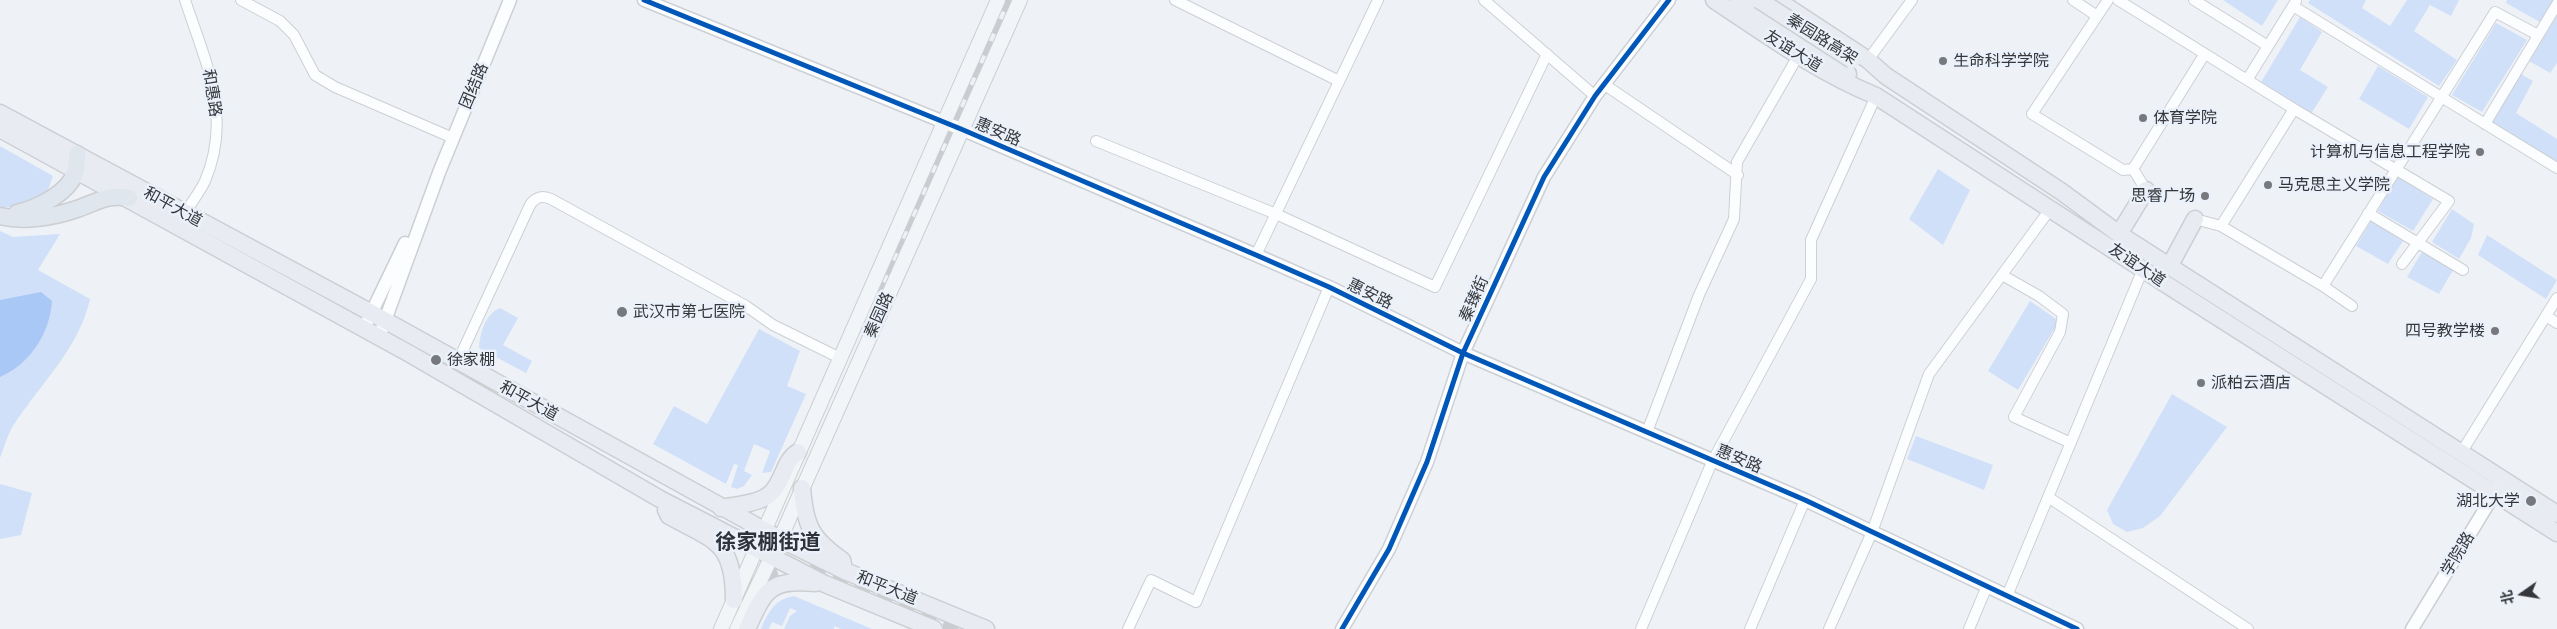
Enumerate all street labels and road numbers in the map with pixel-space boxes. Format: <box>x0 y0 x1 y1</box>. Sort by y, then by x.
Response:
street label: 秦园路高架 <box>1783 10 1861 68</box>
street label: 友谊大道 <box>1761 26 1825 76</box>
street label: 团结路 <box>456 60 492 112</box>
street label: 和惠路 <box>199 68 225 118</box>
street label: 惠安路 <box>972 114 1024 150</box>
street label: 和平大道 <box>140 183 206 231</box>
street label: 友谊大道 <box>2105 239 2169 291</box>
street label: 秦臻街 <box>1455 273 1493 325</box>
street label: 惠安路 <box>1344 275 1396 313</box>
street label: 秦园路 <box>860 289 898 341</box>
street label: 和平大道 <box>496 377 562 425</box>
street label: 惠安路 <box>1713 441 1765 477</box>
street label: 学院路 <box>2437 528 2479 580</box>
street label: 和平大道 <box>854 567 920 609</box>

